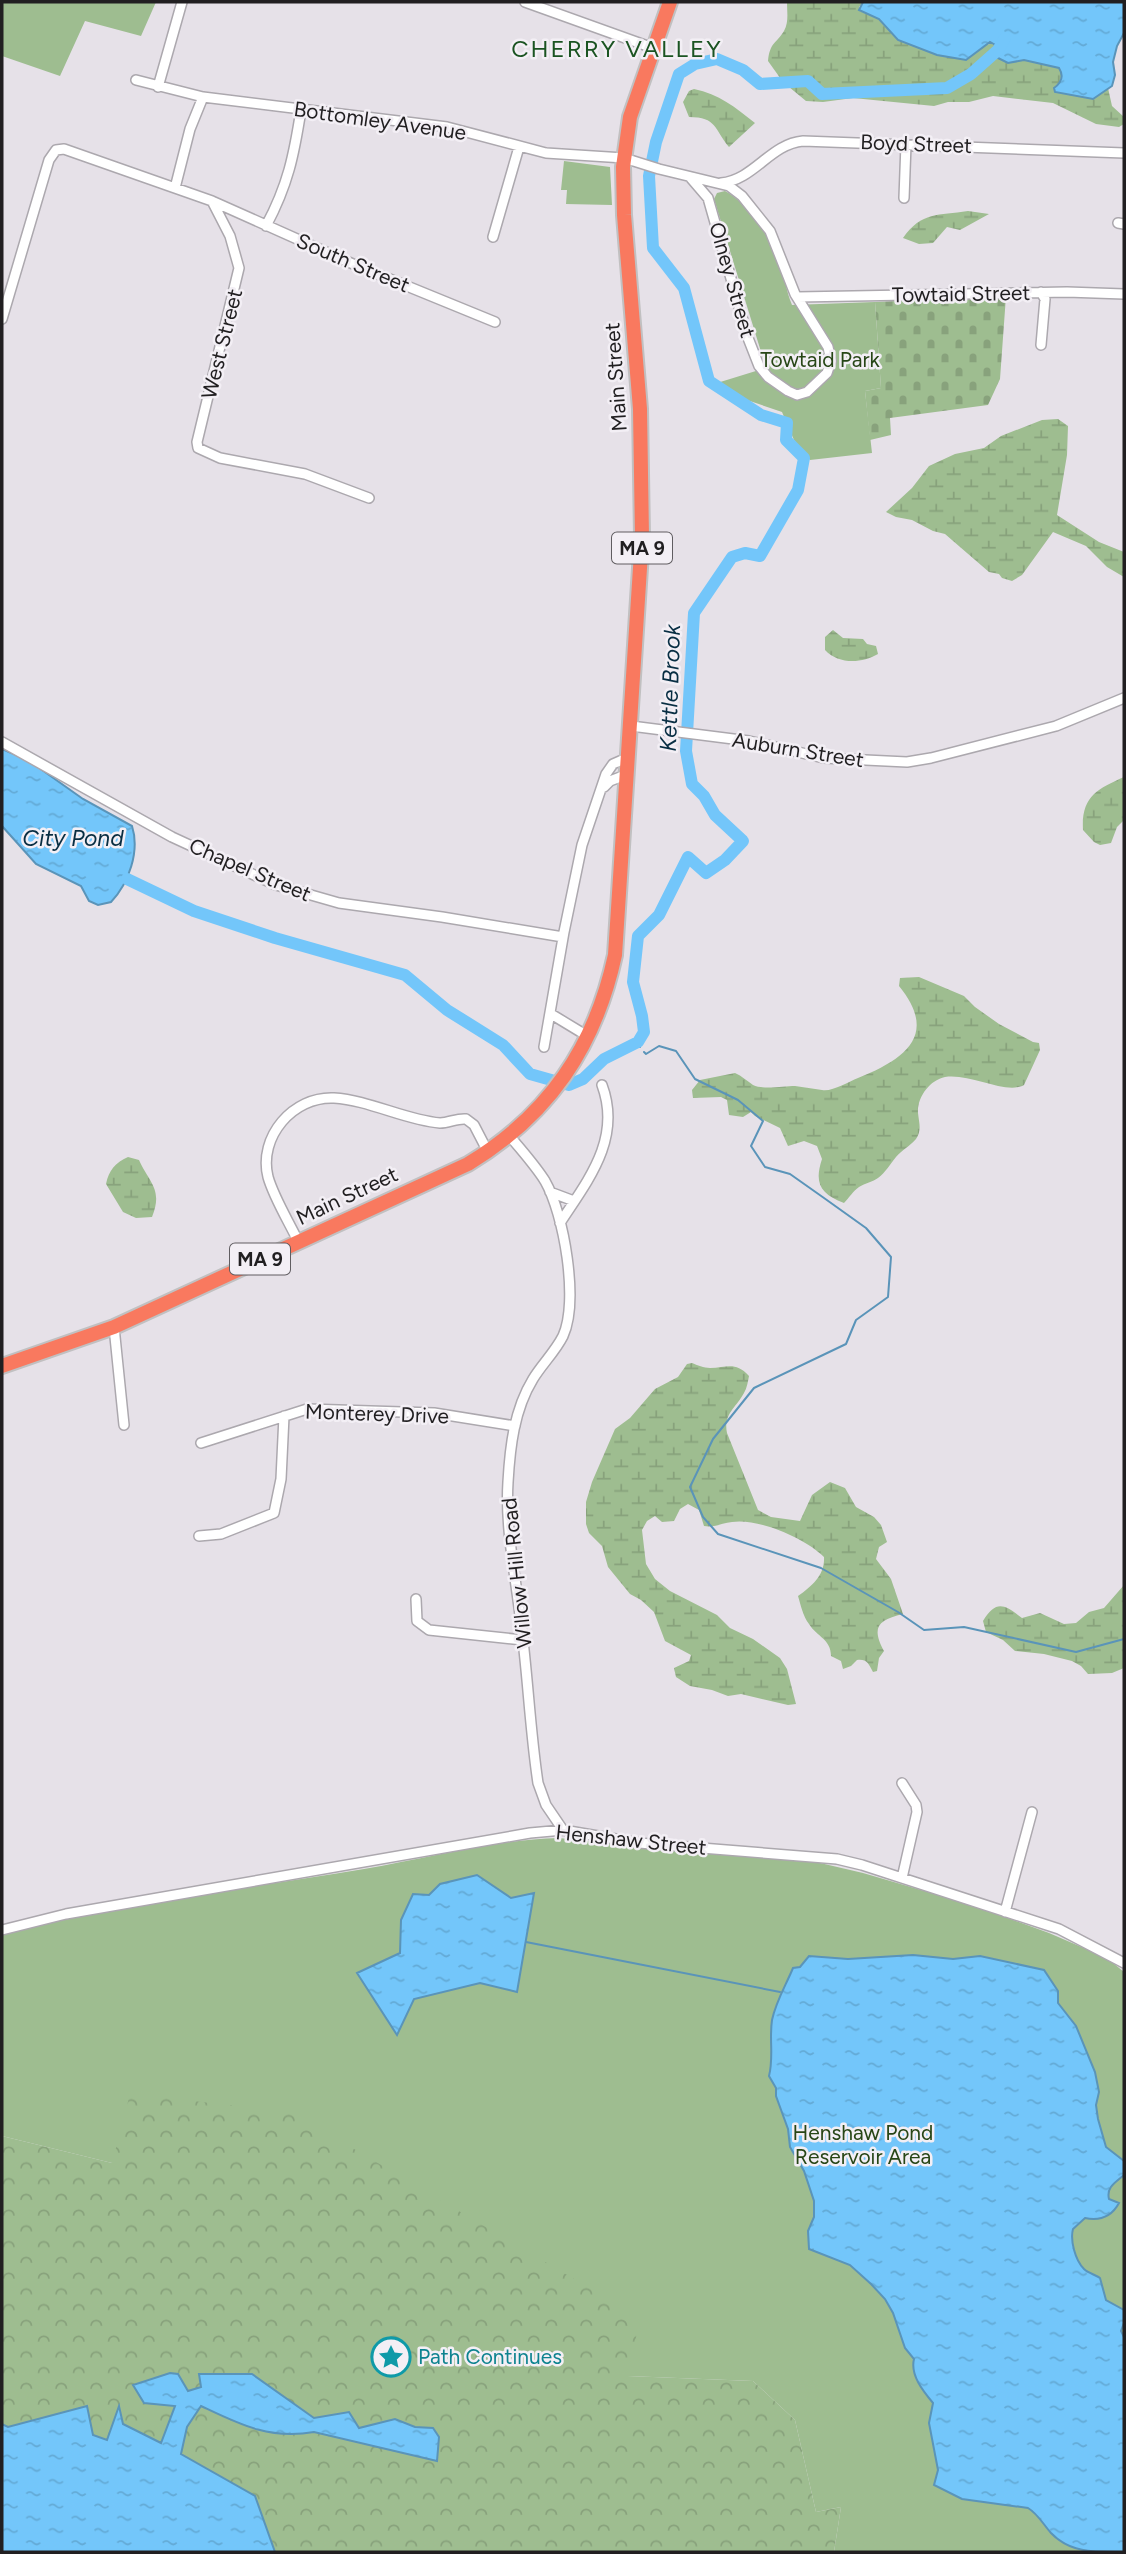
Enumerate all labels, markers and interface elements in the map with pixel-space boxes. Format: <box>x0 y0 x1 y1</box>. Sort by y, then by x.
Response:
district label: CHERRY VALLEY <box>511 34 723 63</box>
street label: Bottomley Avenue <box>292 96 468 145</box>
street label: Boyd Street <box>860 129 972 158</box>
street label: Olney Street <box>704 219 761 340</box>
street label: South Street <box>293 228 414 298</box>
street label: Towtaid Street <box>892 280 1030 307</box>
street label: West Street <box>196 286 247 401</box>
street label: Main Street <box>599 322 632 432</box>
park label: Towtaid Park <box>760 347 881 372</box>
road number: MA 9 <box>612 533 672 564</box>
water label: Kettle Brook <box>654 623 686 752</box>
street label: Auburn Street <box>731 727 866 772</box>
water label: City Pond <box>22 824 124 852</box>
street label: Chapel Street <box>185 833 315 906</box>
street label: Main Street <box>292 1161 402 1230</box>
road number: MA 9 <box>230 1244 290 1274</box>
street label: Monterey Drive <box>305 1398 449 1429</box>
street label: Willow Hill Road <box>496 1497 537 1650</box>
street label: Henshaw Street <box>554 1819 708 1860</box>
park label: Henshaw Pond Reservoir Area <box>793 2120 933 2169</box>
place icon: Path Continues <box>370 2336 412 2378</box>
place label: Path Continues <box>418 2344 562 2369</box>

